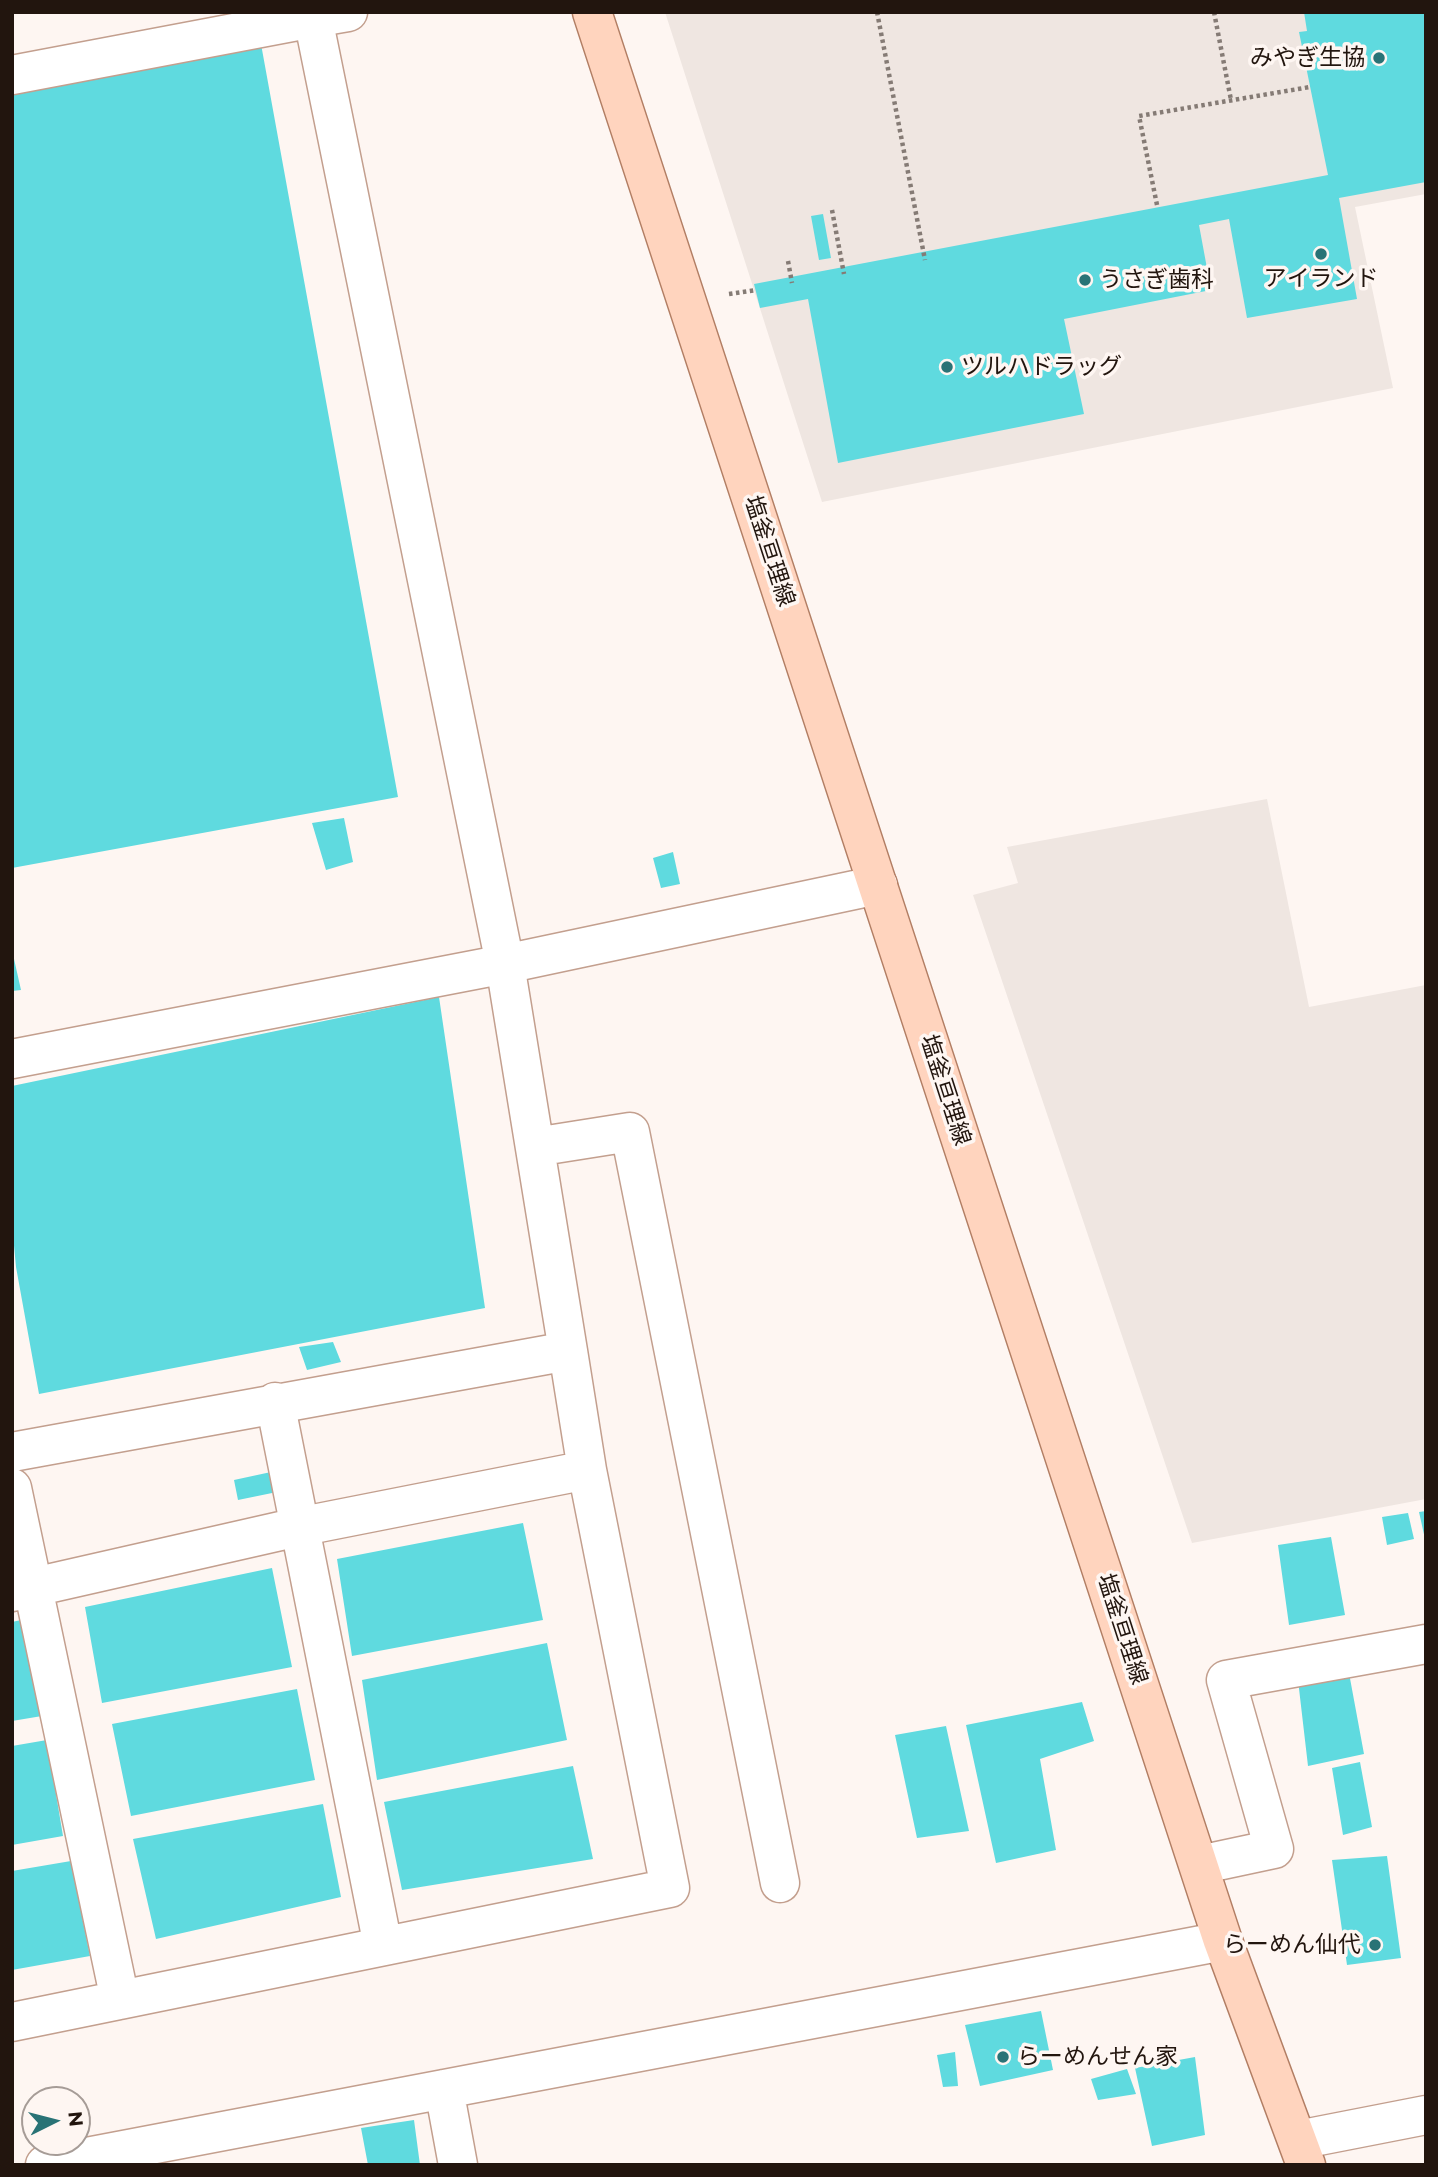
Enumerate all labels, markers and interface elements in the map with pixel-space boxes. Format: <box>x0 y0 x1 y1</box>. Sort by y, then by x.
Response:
place label: みやぎ生協 <box>1250 44 1365 72</box>
marker: みやぎ生協 <box>1371 50 1387 66</box>
marker: アイランド <box>1313 246 1329 262</box>
place label: アイランド <box>1264 265 1378 293</box>
place label: うさぎ歯科 <box>1099 266 1214 294</box>
marker: うさぎ歯科 <box>1077 272 1093 288</box>
place label: ツルハドラッグ <box>961 353 1122 381</box>
marker: ツルハドラッグ <box>939 359 955 375</box>
street label: 塩釜亘理線 <box>738 492 800 610</box>
street label: 塩釜亘理線 <box>914 1031 976 1149</box>
street label: 塩釜亘理線 <box>1091 1570 1153 1688</box>
place label: らーめん仙代 <box>1223 1931 1361 1959</box>
marker: らーめん仙代 <box>1367 1937 1383 1953</box>
place label: らーめんせん家 <box>1017 2043 1178 2071</box>
marker: らーめんせん家 <box>995 2049 1011 2065</box>
north arrow <box>21 2086 91 2156</box>
text: N <box>63 2110 88 2128</box>

